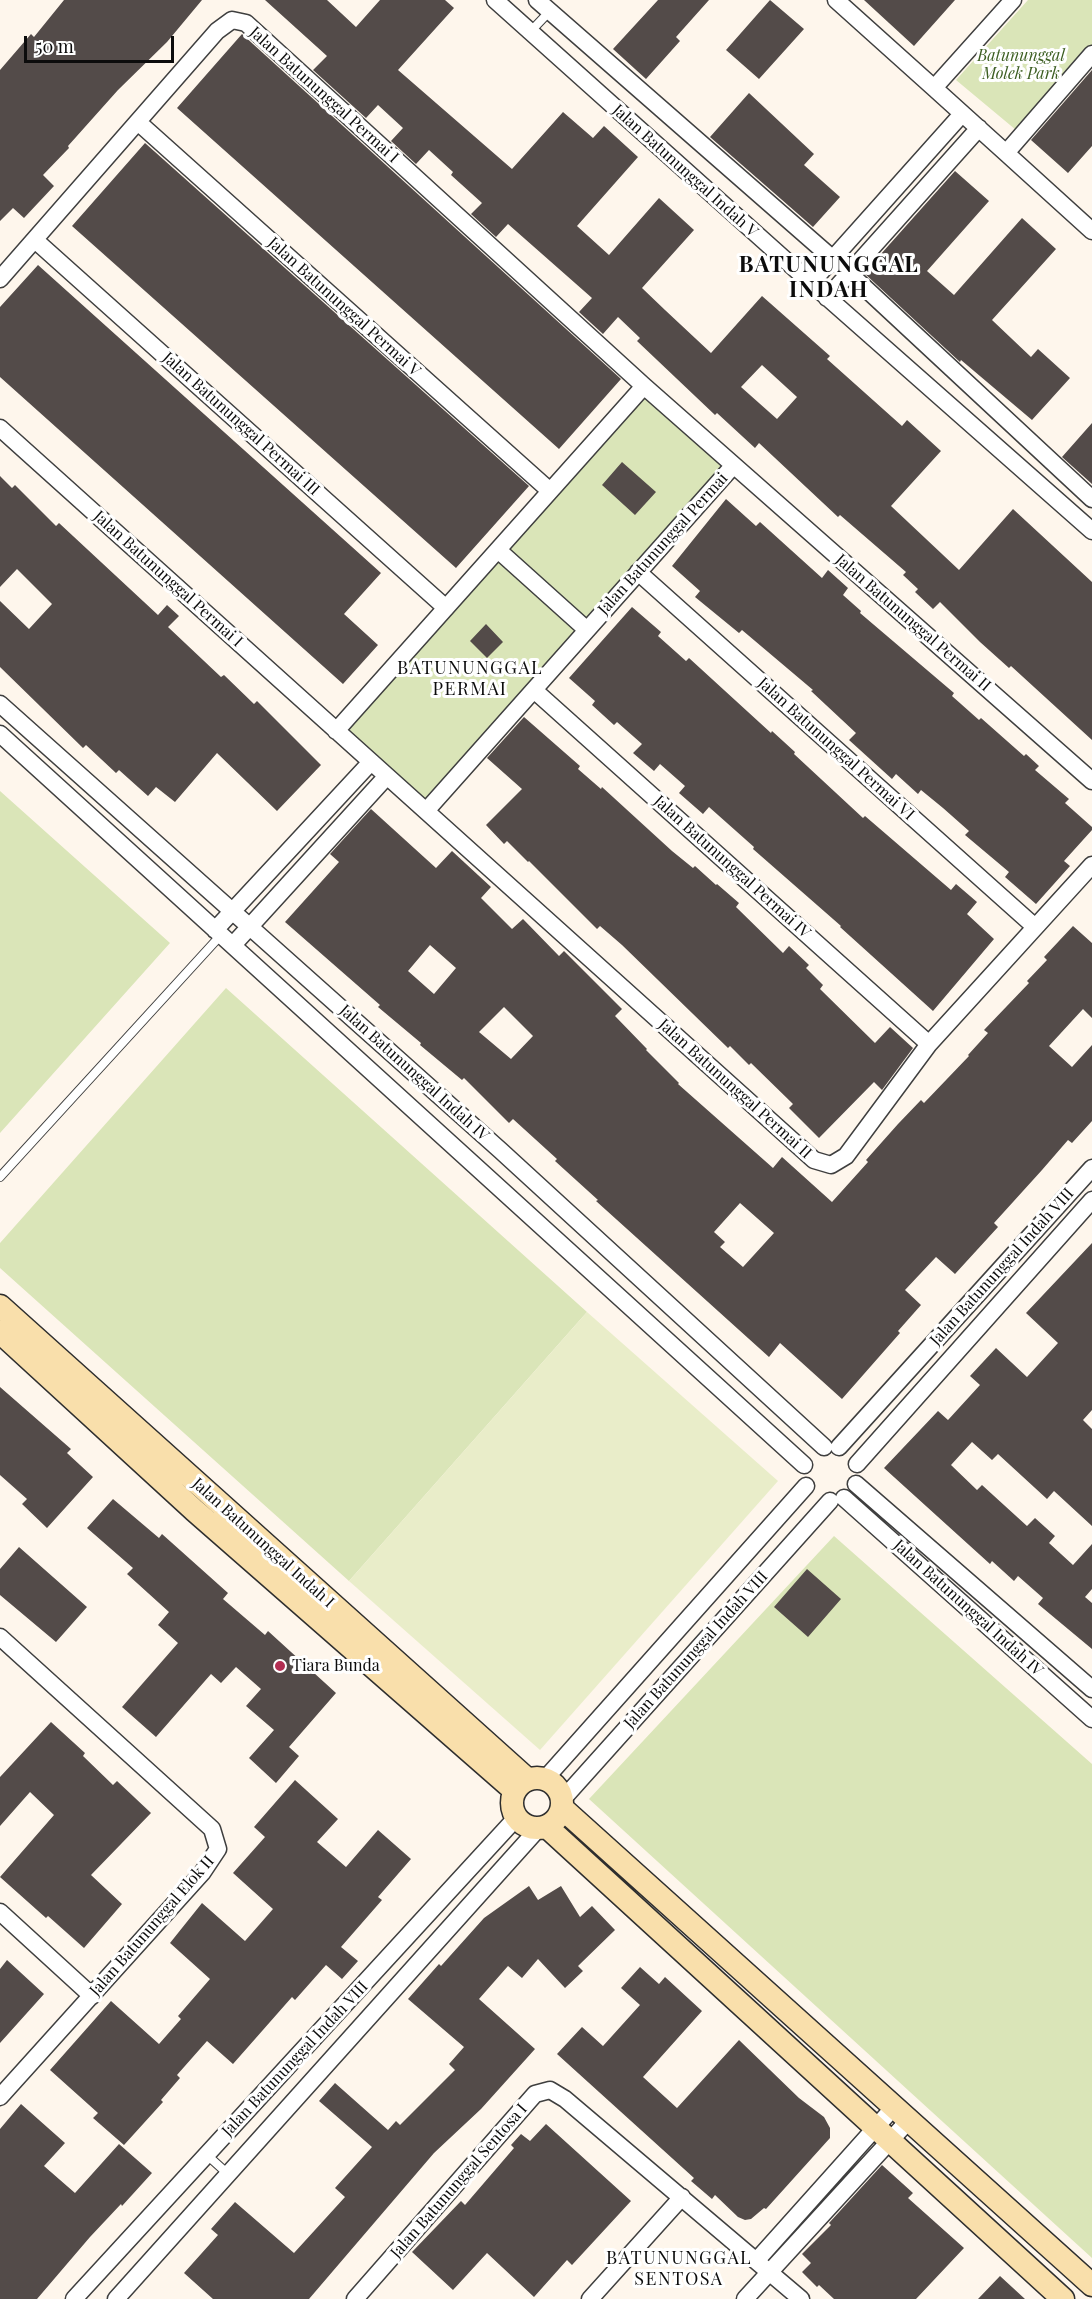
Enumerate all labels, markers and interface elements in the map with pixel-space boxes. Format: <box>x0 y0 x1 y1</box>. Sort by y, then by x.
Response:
street label: Jalan Batununggal Permai I <box>245 23 403 167</box>
scale bar <box>27 24 177 62</box>
text: 50 m <box>35 34 74 58</box>
park label: Batununggal Molek Park <box>977 46 1065 84</box>
street label: Jalan Batununggal Indah V <box>608 101 762 241</box>
street label: Jalan Batununggal Permai V <box>264 233 424 381</box>
district label: BATUNUNGGAL INDAH <box>739 252 919 304</box>
street label: Jalan Batununggal Permai III <box>158 348 324 500</box>
street label: Jalan Batununggal Permai <box>594 469 732 619</box>
street label: Jalan Batununggal Permai I <box>89 507 247 651</box>
street label: Jalan Batununggal Permai II <box>831 550 995 696</box>
district label: BATUNUNGGAL PERMAI <box>397 657 543 700</box>
street label: Jalan Batununggal Permai VI <box>754 674 918 824</box>
street label: Jalan Batununggal Permai IV <box>650 792 814 942</box>
street label: Jalan Batununggal Indah IV <box>335 1001 493 1145</box>
street label: Jalan Batununggal Permai II <box>654 1015 816 1163</box>
street label: Jalan Batununggal Indah VIII <box>926 1184 1078 1350</box>
street label: Jalan Batununggal Indah I <box>188 1474 338 1612</box>
street label: Jalan Batununggal Indah IV <box>889 1536 1047 1680</box>
street label: Jalan Batununggal Indah VIII <box>620 1567 772 1733</box>
place label: Tiara Bunda <box>292 1656 380 1676</box>
marker: Tiara Bunda <box>273 1659 287 1673</box>
street label: Jalan Batununggal Elok II <box>86 1852 218 2000</box>
street label: Jalan Batununggal Indah VIII <box>218 1977 372 2141</box>
street label: Jalan Batununggal Sentosa I <box>387 2100 531 2262</box>
district label: BATUNUNGGAL SENTOSA <box>606 2247 752 2290</box>

